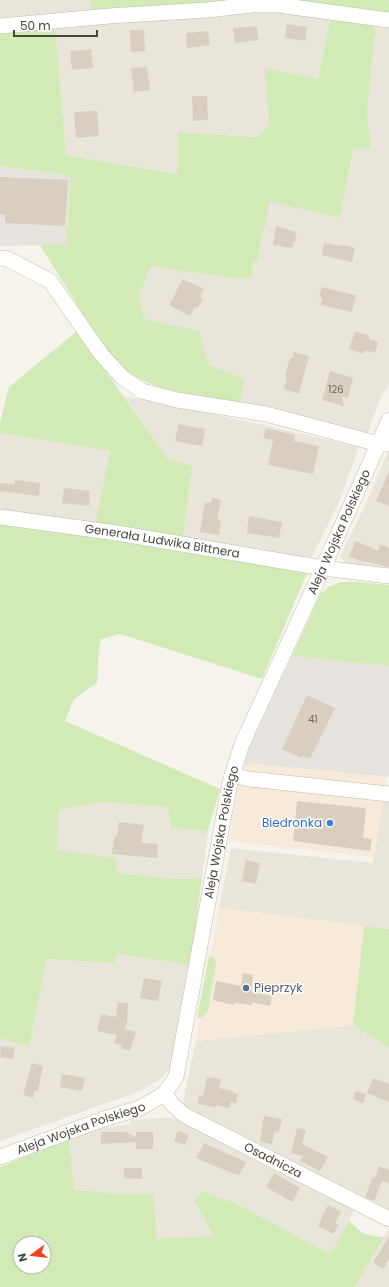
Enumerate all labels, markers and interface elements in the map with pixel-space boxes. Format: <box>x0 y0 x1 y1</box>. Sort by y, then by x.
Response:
scale bar <box>14 12 97 38</box>
text: 50 m <box>20 17 51 34</box>
house number: 126 <box>328 382 344 397</box>
street label: Aleja Wojska Polskiego <box>303 466 374 597</box>
street label: Generała Ludwika Bittnera <box>84 520 241 562</box>
house number: 41 <box>308 712 318 727</box>
street label: Aleja Wojska Polskiego <box>200 763 243 900</box>
place label: Biedronka <box>262 814 322 831</box>
marker: Biedronka <box>325 818 335 828</box>
place label: Pieprzyk <box>254 979 303 996</box>
marker: Pieprzyk <box>241 983 251 993</box>
street label: Aleja Wojska Polskiego <box>14 1097 149 1158</box>
street label: Osadnicza <box>241 1138 305 1182</box>
north arrow <box>12 1235 52 1275</box>
text: N <box>14 1252 31 1264</box>

